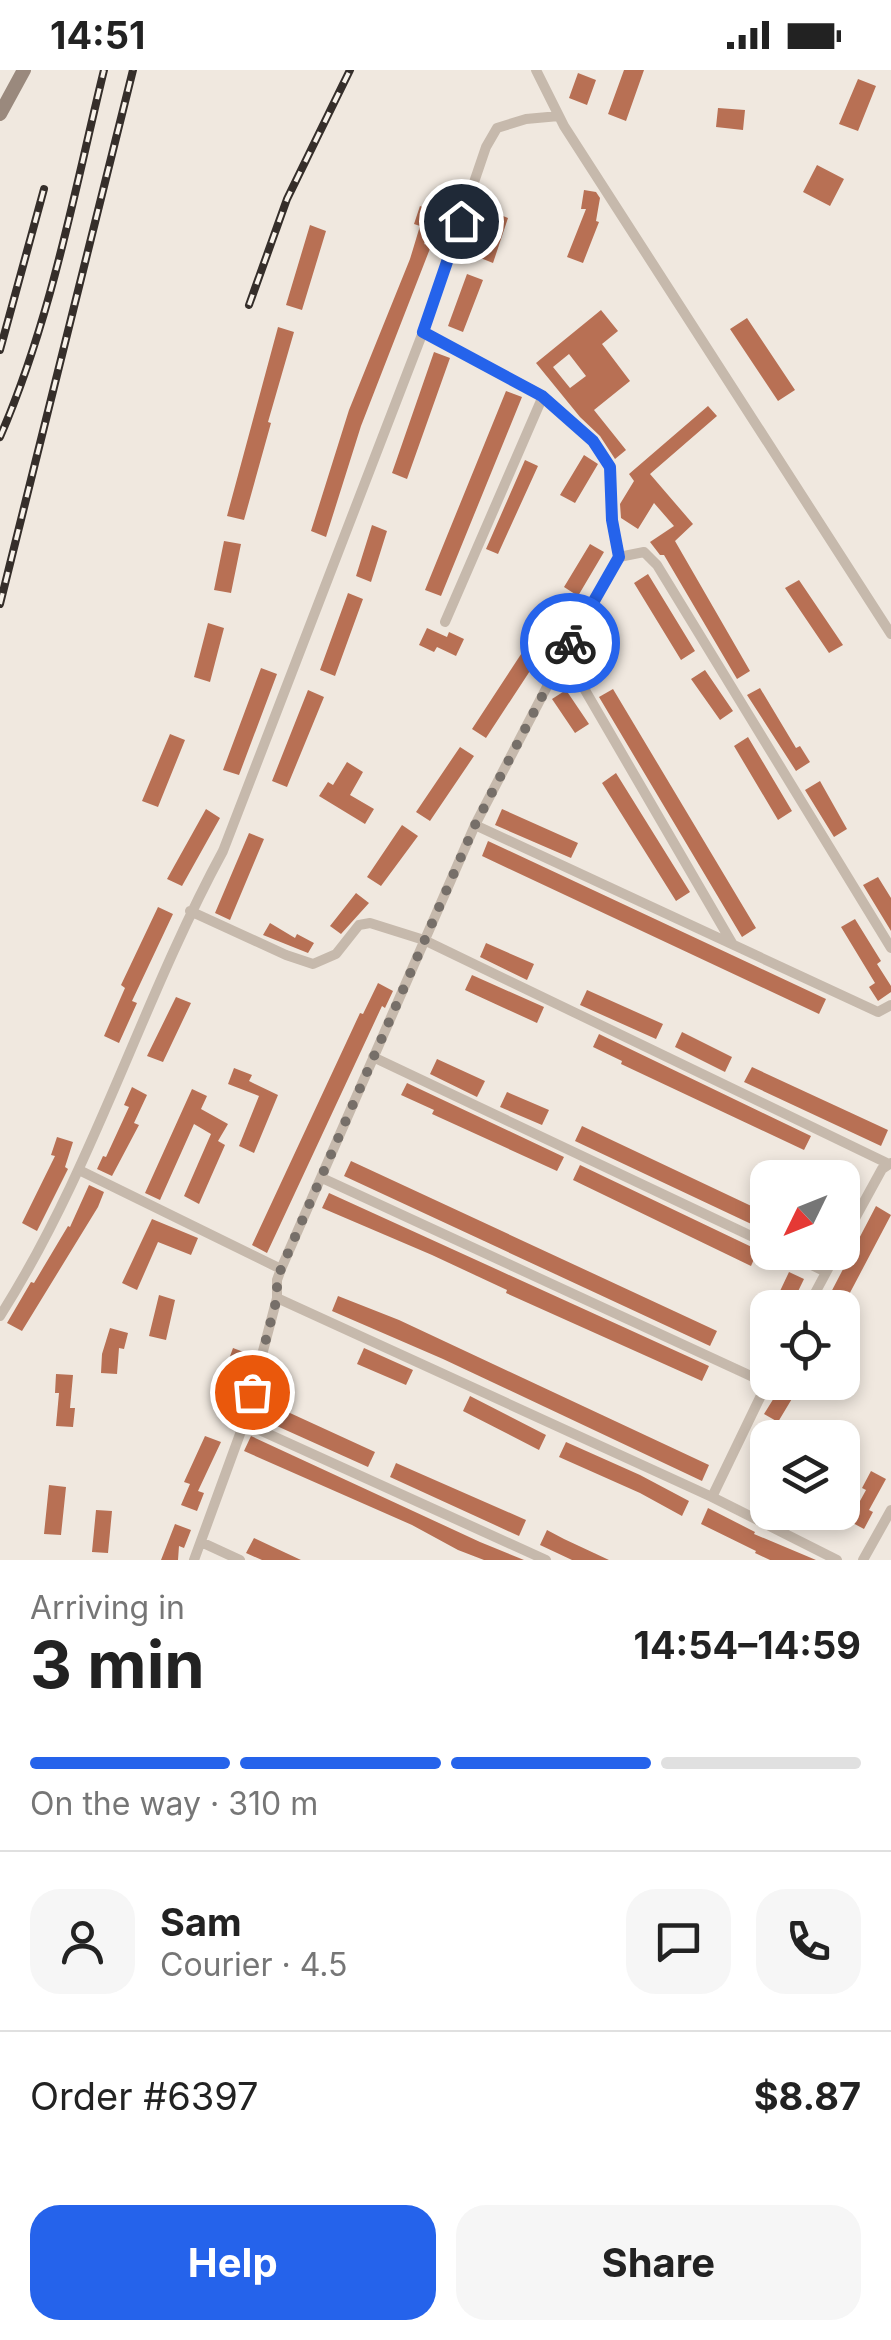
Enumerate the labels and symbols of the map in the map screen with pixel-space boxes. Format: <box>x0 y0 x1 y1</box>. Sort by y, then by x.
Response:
pin <box>419 179 504 264</box>
courier <box>520 593 620 693</box>
north arrow <box>750 1160 860 1270</box>
pin <box>210 1350 295 1435</box>

